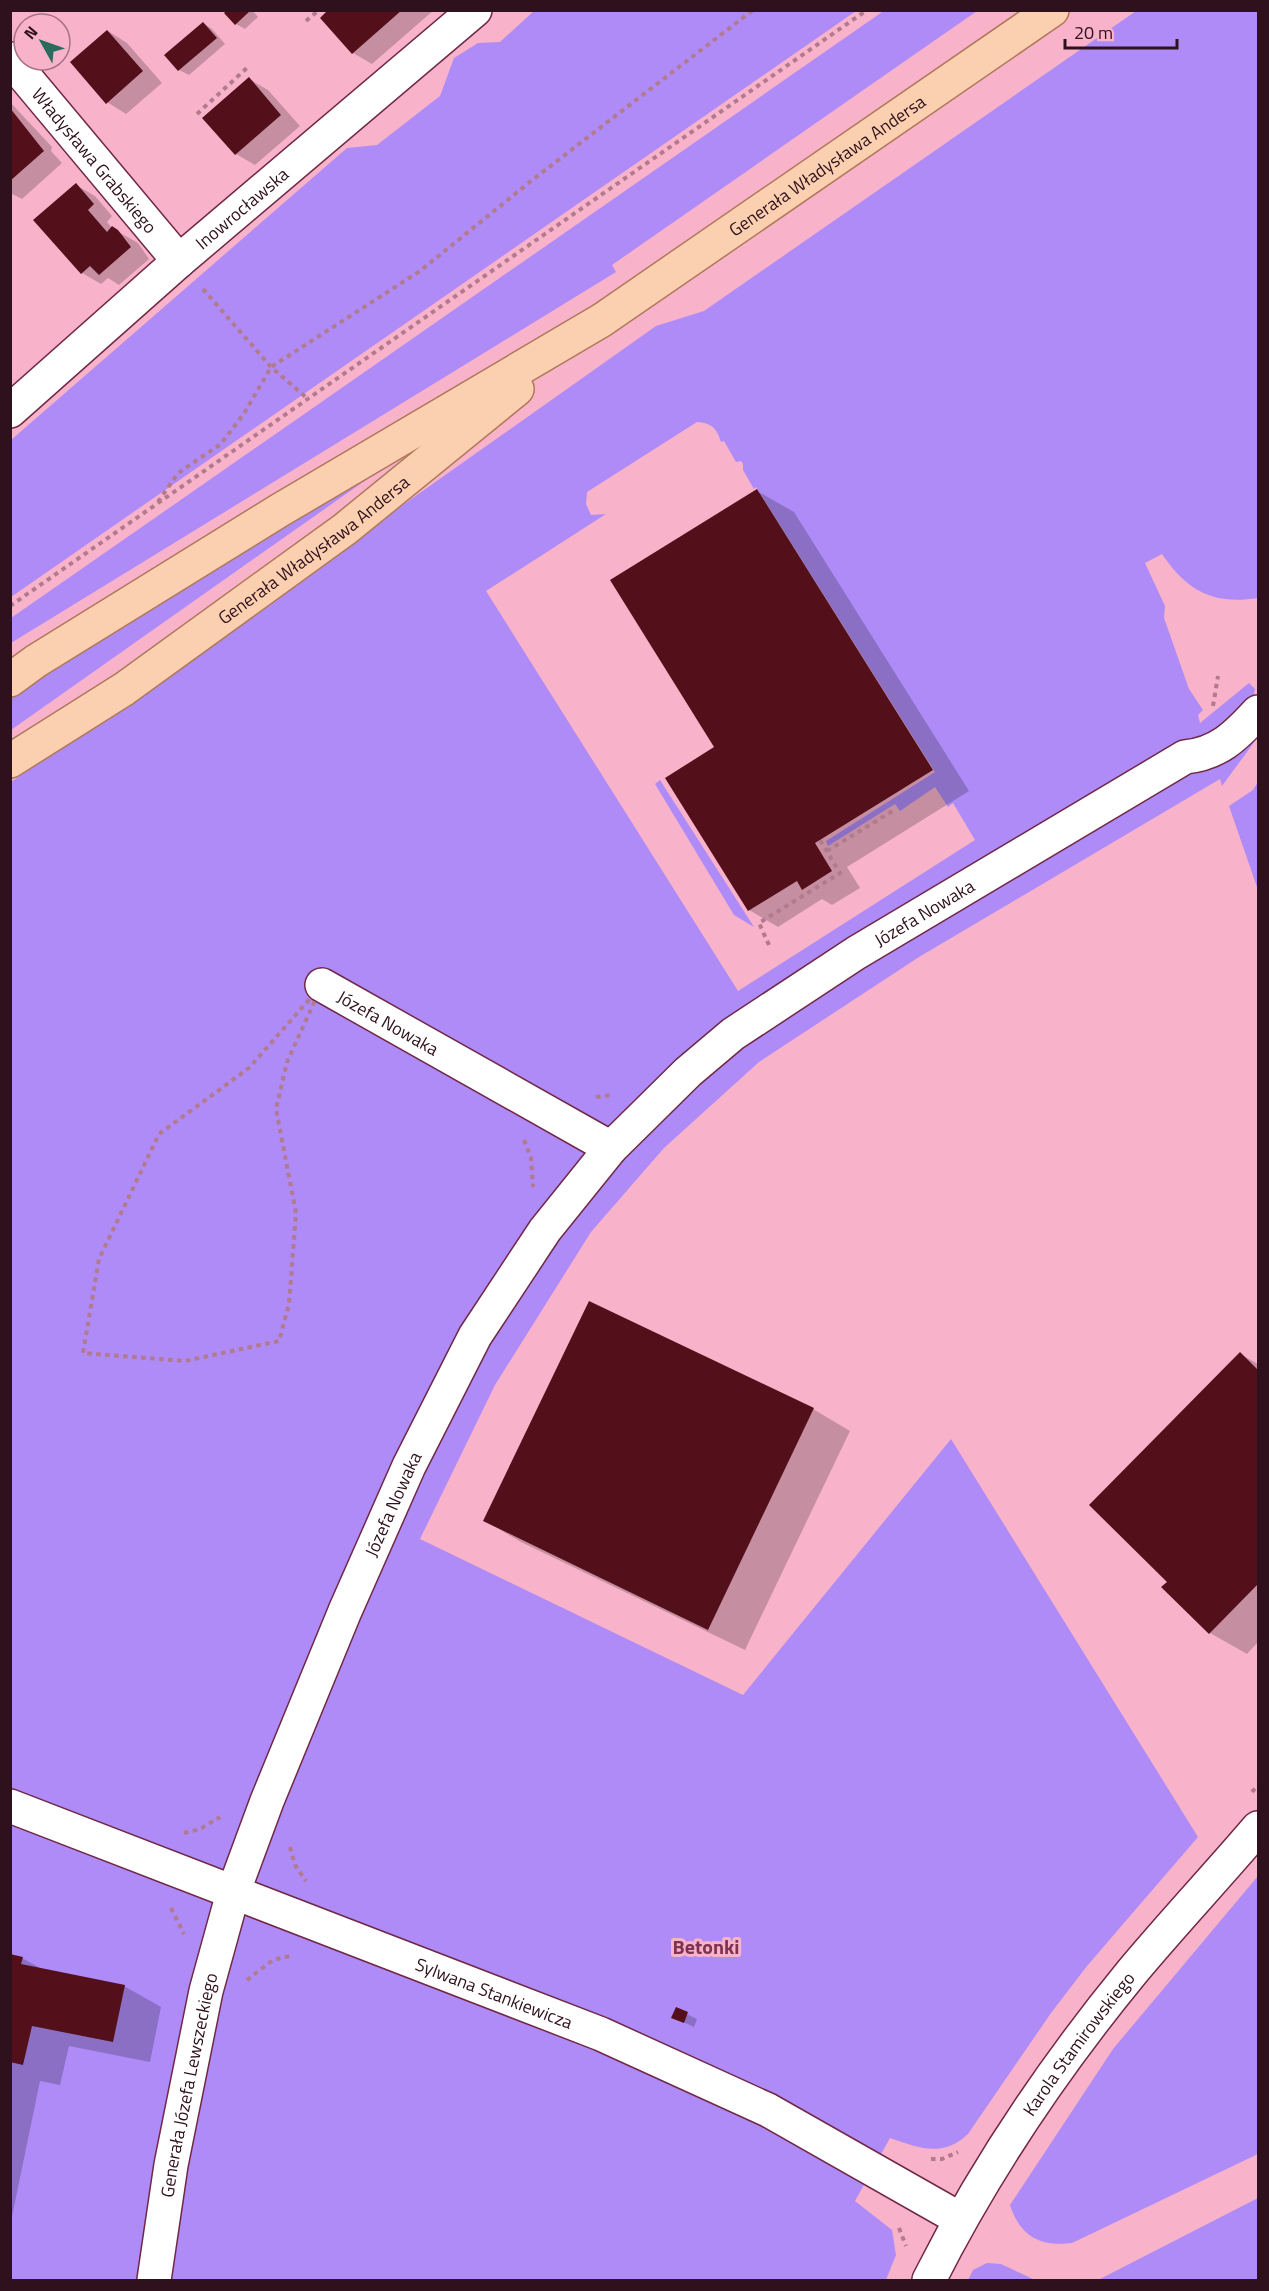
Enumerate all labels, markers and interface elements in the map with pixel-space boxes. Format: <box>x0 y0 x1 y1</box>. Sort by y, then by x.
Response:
north arrow <box>12 12 72 72</box>
scale bar <box>1065 12 1178 50</box>
text: 20 m <box>1074 19 1113 46</box>
text: N <box>18 20 43 44</box>
street label: Władysława Grabskiego <box>26 81 164 239</box>
street label: Generała Władysława Andersa <box>723 88 931 243</box>
street label: Inowrocławska <box>189 160 294 255</box>
street label: Generała Władysława Andersa <box>212 469 415 631</box>
street label: Józefa Nowaka <box>869 872 979 953</box>
street label: Józefa Nowaka <box>333 983 444 1062</box>
street label: Józefa Nowaka <box>357 1447 428 1561</box>
district label: Betonki <box>673 1931 739 1962</box>
street label: Sylwana Stankiewicza <box>412 1950 577 2035</box>
street label: Karola Stamirowskiego <box>1015 1965 1141 2121</box>
street label: Generała Józefa Lewszeckiego <box>153 1969 224 2199</box>

